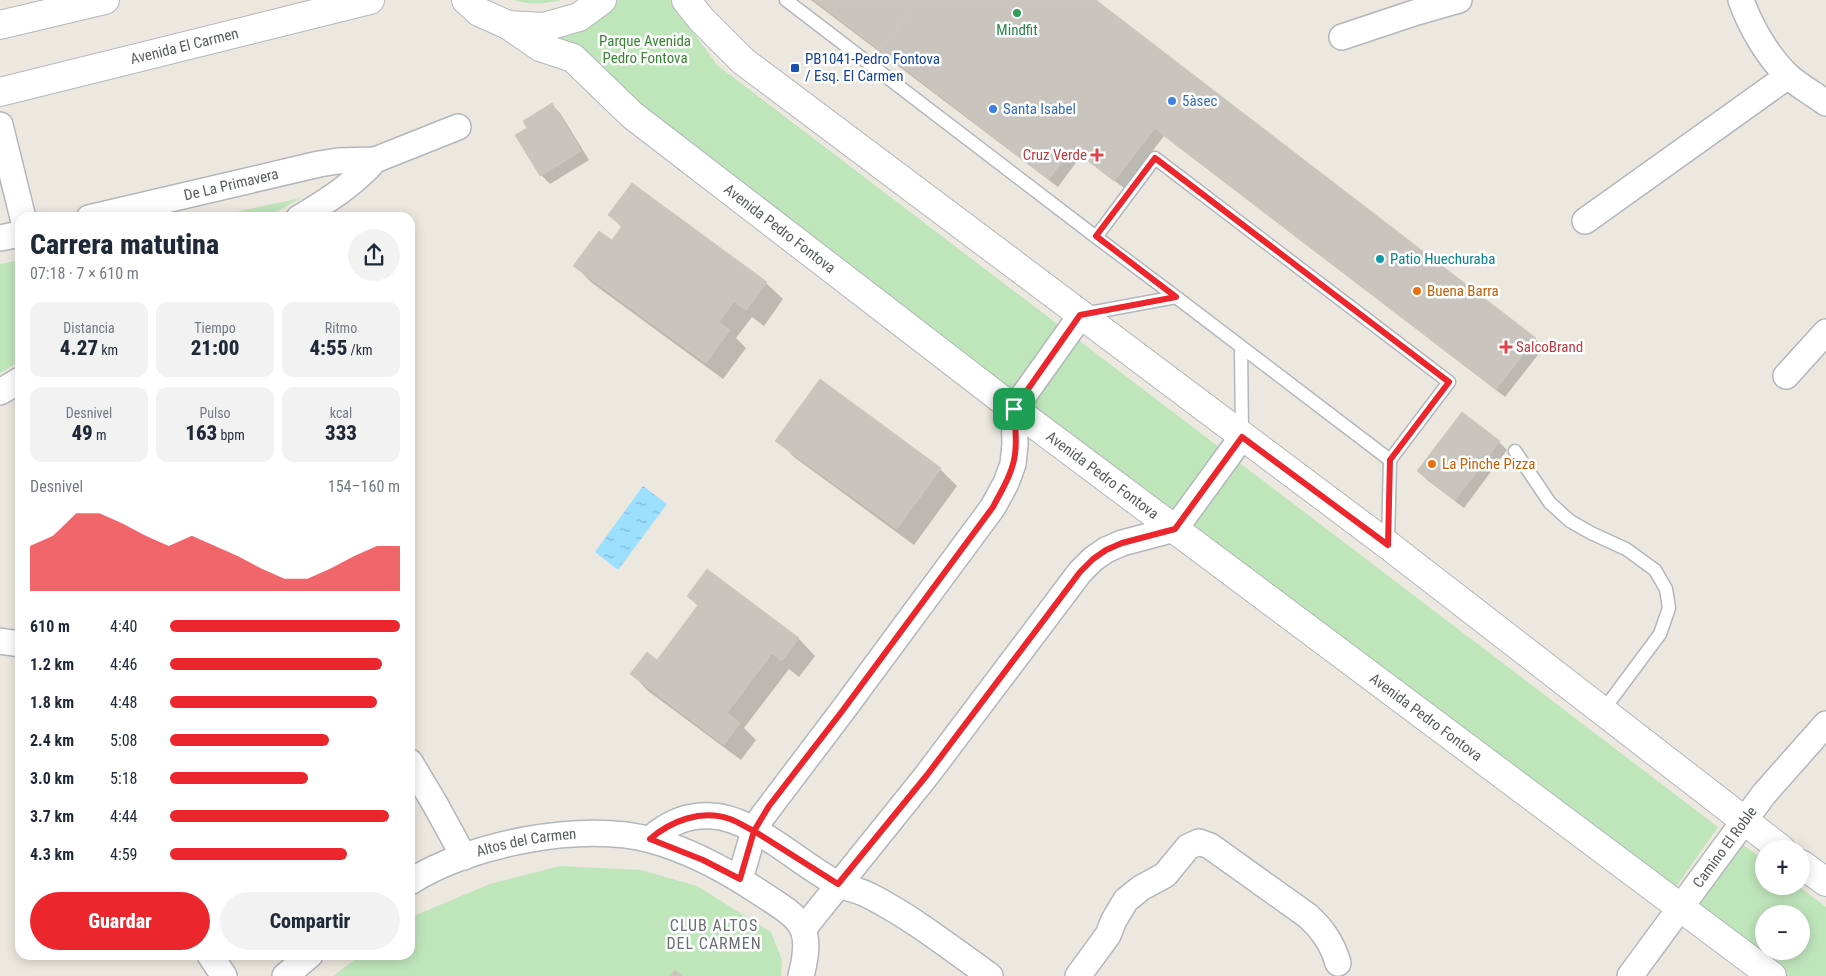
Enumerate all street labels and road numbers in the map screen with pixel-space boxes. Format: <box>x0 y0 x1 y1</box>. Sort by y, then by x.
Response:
street label: Avenida El Carmen <box>128 24 240 68</box>
street label: De La Primavera <box>182 165 280 204</box>
street label: Avenida Pedro Fontova <box>720 180 839 277</box>
street label: Avenida Pedro Fontova <box>1043 427 1162 523</box>
street label: Avenida Pedro Fontova <box>1366 669 1486 765</box>
street label: Camino El Roble <box>1689 803 1761 891</box>
street label: Altos del Carmen <box>474 825 577 861</box>

